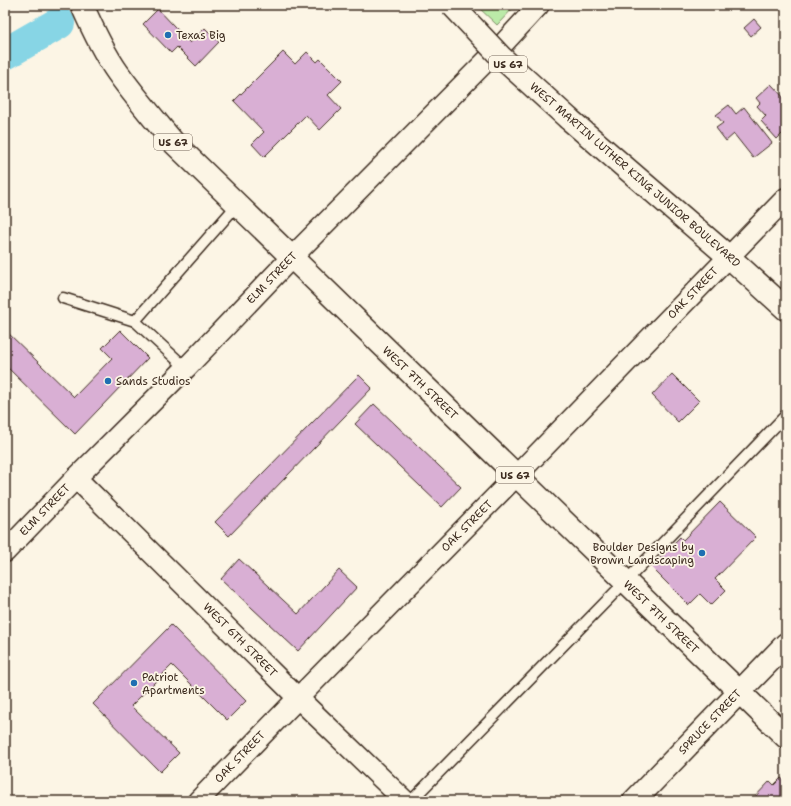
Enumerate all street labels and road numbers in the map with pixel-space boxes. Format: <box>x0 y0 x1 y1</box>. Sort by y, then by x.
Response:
road number: US 67 <box>489 56 527 72</box>
street label: WEST MARTIN LUTHER KING JUNIOR BOULEVARD <box>526 79 744 271</box>
road number: US 67 <box>154 134 192 150</box>
street label: ELM STREET <box>243 249 301 307</box>
street label: OAK STREET <box>664 264 722 322</box>
street label: WEST 7TH STREET <box>379 343 461 423</box>
road number: US 67 <box>496 467 534 483</box>
street label: ELM STREET <box>16 481 74 539</box>
street label: OAK STREET <box>438 497 496 555</box>
street label: WEST 7TH STREET <box>620 577 702 657</box>
street label: WEST 6TH STREET <box>200 600 280 680</box>
street label: SPRUCE STREET <box>675 686 745 758</box>
street label: OAK STREET <box>211 728 269 786</box>

